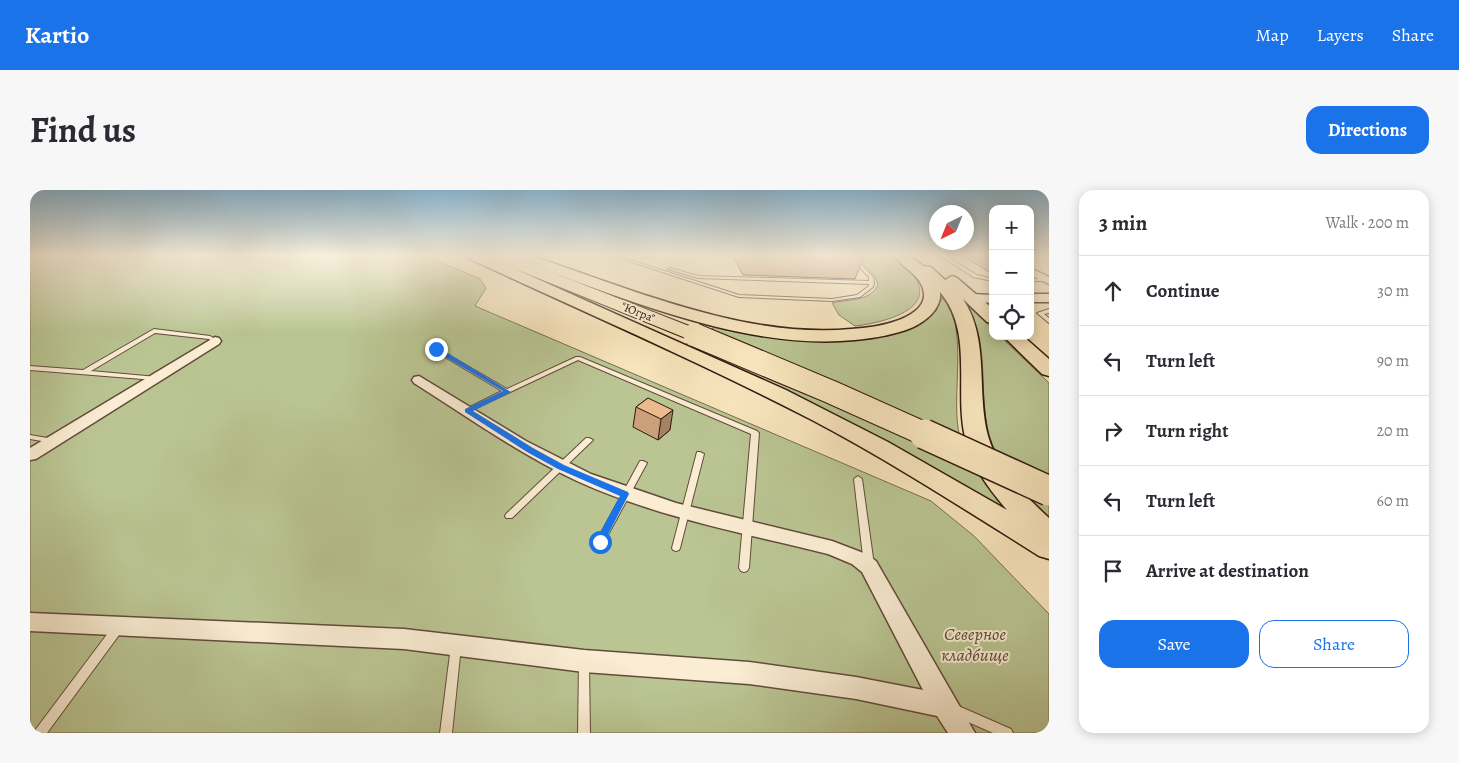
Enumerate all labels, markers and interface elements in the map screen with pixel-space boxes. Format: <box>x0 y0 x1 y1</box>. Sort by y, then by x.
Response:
text: Kartio <box>25 19 89 51</box>
text: Map <box>1256 23 1289 47</box>
text: Layers <box>1317 23 1364 47</box>
text: Share <box>1392 23 1434 47</box>
text: Find us <box>30 106 136 154</box>
button: Directions <box>1306 106 1429 154</box>
north arrow <box>929 205 974 250</box>
map controls <box>989 205 1034 340</box>
button: + <box>989 205 1034 250</box>
text: 3 min <box>1099 209 1147 237</box>
text: Walk · 200 m <box>1325 212 1409 234</box>
button: − <box>989 250 1034 295</box>
icon: ahead <box>1099 277 1127 305</box>
text: Continue <box>1146 278 1220 304</box>
text: 30 m <box>1377 280 1409 302</box>
button: locate <box>989 295 1034 340</box>
street label: "Югра" <box>619 298 658 326</box>
route end <box>425 338 448 361</box>
icon: left <box>1099 347 1127 375</box>
text: Turn left <box>1146 348 1215 374</box>
text: 90 m <box>1377 350 1409 372</box>
icon: right <box>1099 417 1127 445</box>
text: Turn right <box>1146 418 1228 444</box>
text: 20 m <box>1376 420 1409 442</box>
icon: left <box>1099 487 1127 515</box>
text: Turn left <box>1146 488 1215 514</box>
text: 60 m <box>1377 490 1409 512</box>
route start <box>589 531 612 554</box>
icon: arrive <box>1099 557 1127 585</box>
text: Arrive at destination <box>1146 558 1309 584</box>
button: Save <box>1099 620 1249 668</box>
button: Share <box>1259 620 1409 668</box>
park label: Северное кладбище <box>941 622 1009 667</box>

